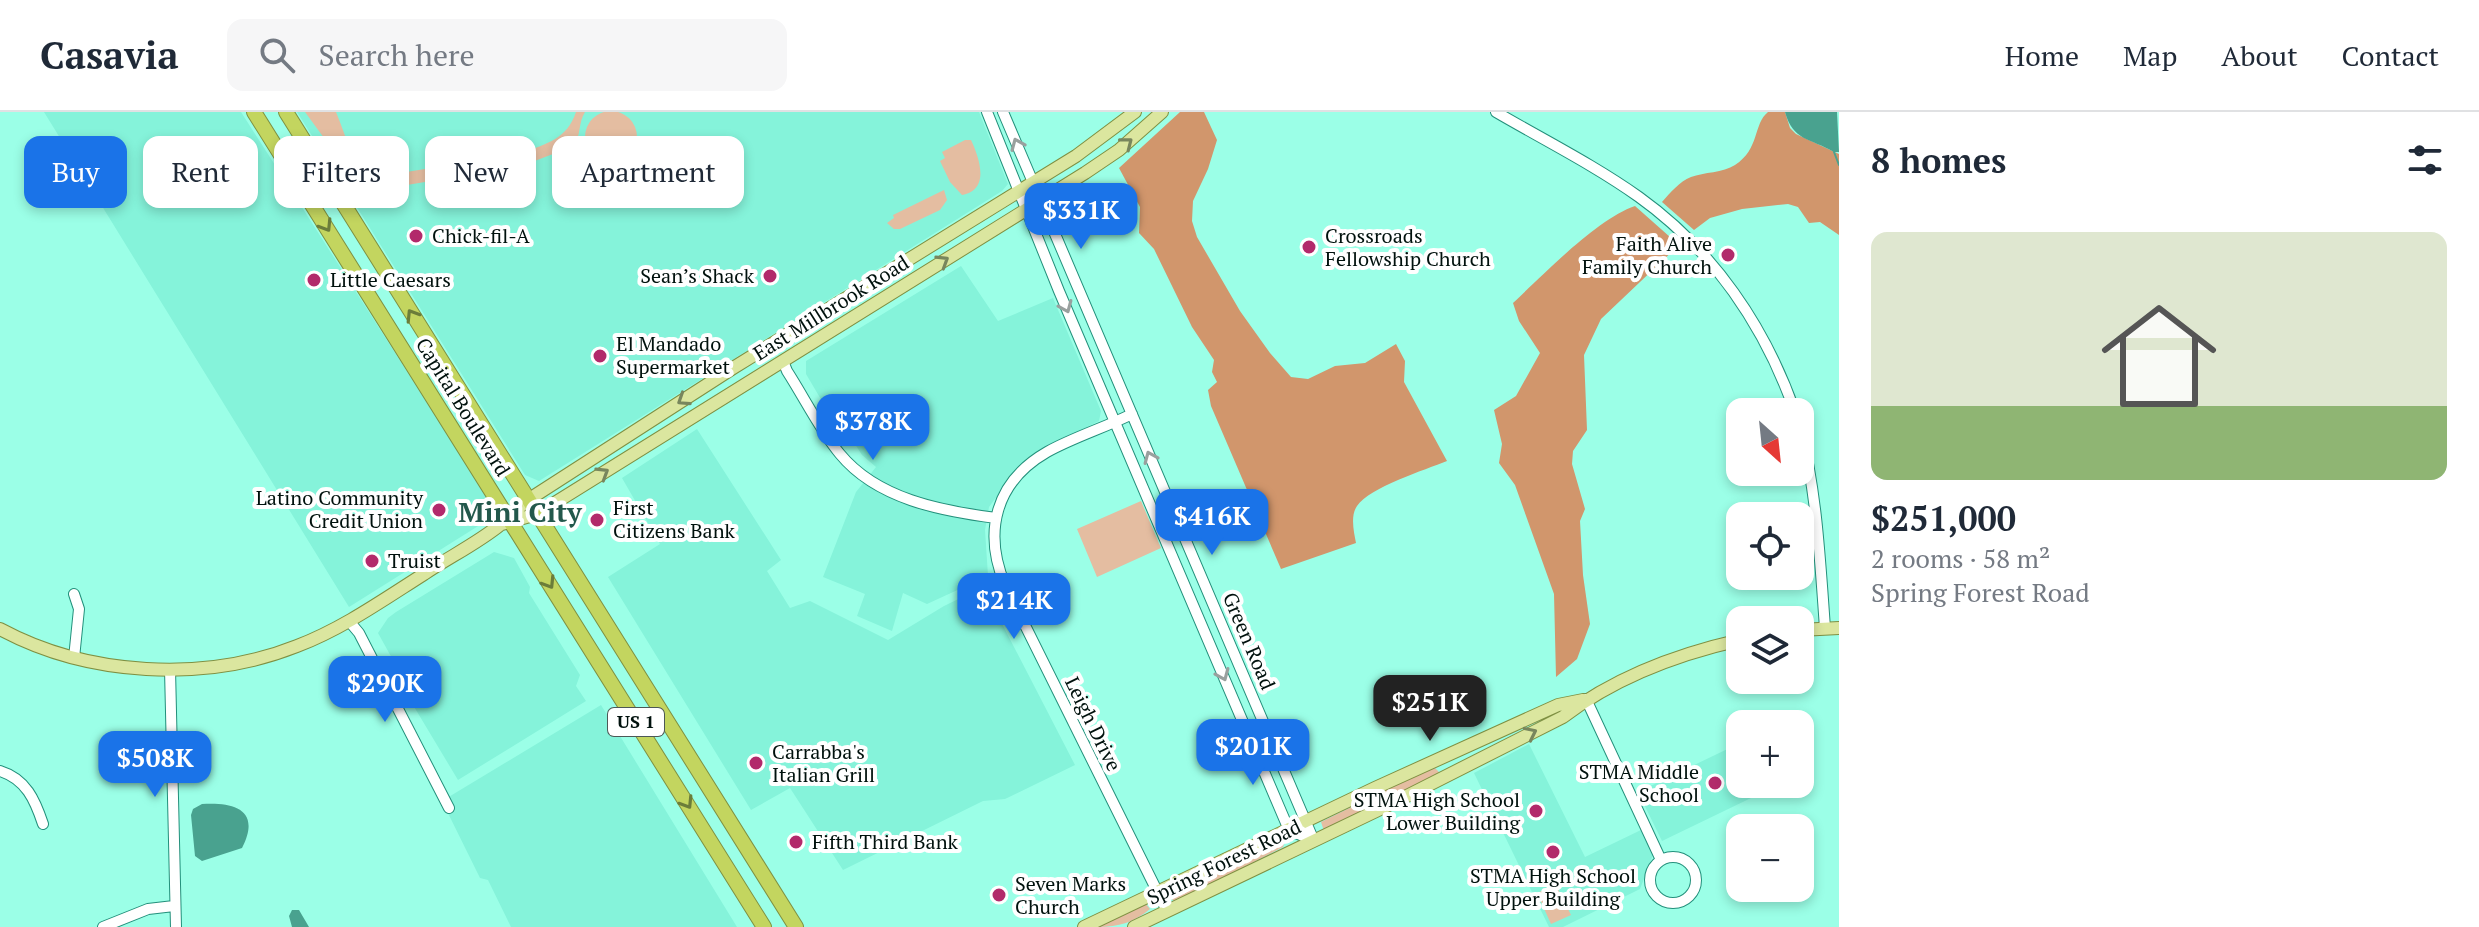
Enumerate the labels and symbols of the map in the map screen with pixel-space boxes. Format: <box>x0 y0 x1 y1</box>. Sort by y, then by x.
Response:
one-way arrow <box>1010 137 1026 152</box>
one-way arrow <box>1118 139 1133 153</box>
pin: $331K <box>1025 183 1137 251</box>
one-way arrow <box>316 217 331 231</box>
place label: Chick-fil-A <box>432 222 530 249</box>
place label: Crossroads Fellowship Church <box>1325 222 1491 272</box>
marker: Chick-fil-A <box>407 227 425 245</box>
place label: Faith Alive Family Church <box>1582 230 1712 280</box>
marker: Crossroads Fellowship Church <box>1300 238 1318 256</box>
marker: Faith Alive Family Church <box>1719 246 1737 264</box>
street label: East Millbrook Road <box>748 249 914 366</box>
one-way arrow <box>934 256 949 271</box>
place label: Sean’s Shack <box>640 262 755 289</box>
place label: Little Caesars <box>330 266 451 293</box>
marker: Sean’s Shack <box>761 267 779 285</box>
marker: Little Caesars <box>305 271 323 289</box>
one-way arrow <box>1057 299 1073 313</box>
one-way arrow <box>407 309 422 324</box>
place label: El Mandado Supermarket <box>616 330 730 380</box>
street label: Capital Boulevard <box>410 332 517 481</box>
marker: El Mandado Supermarket <box>591 347 609 365</box>
one-way arrow <box>677 390 692 405</box>
pin: $378K <box>817 394 929 462</box>
north arrow <box>1726 398 1814 486</box>
one-way arrow <box>1144 451 1160 465</box>
one-way arrow <box>594 467 609 482</box>
place label: Latino Community Credit Union <box>256 484 424 534</box>
pin: $416K <box>1156 489 1268 557</box>
district label: Mini City <box>458 493 583 530</box>
place label: First Citizens Bank <box>613 494 736 544</box>
marker: Latino Community Credit Union <box>430 501 448 519</box>
marker: First Citizens Bank <box>588 511 606 529</box>
place label: Truist <box>388 547 442 574</box>
marker: Truist <box>363 552 381 570</box>
pin: $214K <box>958 573 1070 641</box>
one-way arrow <box>539 574 555 589</box>
street label: Green Road <box>1217 588 1282 693</box>
pin: $290K <box>329 656 441 724</box>
one-way arrow <box>1214 667 1230 681</box>
street label: Leigh Drive <box>1059 672 1128 775</box>
pin: $251K <box>1374 675 1486 743</box>
road number: US 1 <box>608 708 664 736</box>
pin: $201K <box>1197 719 1309 787</box>
one-way arrow <box>1523 727 1538 742</box>
pin: $508K <box>99 731 211 799</box>
place label: Carrabba's Italian Grill <box>772 738 875 788</box>
marker: Carrabba's Italian Grill <box>747 754 765 772</box>
place label: STMA Middle School <box>1579 758 1699 808</box>
marker: STMA Middle School <box>1706 774 1724 792</box>
place label: STMA High School Lower Building <box>1354 786 1520 836</box>
one-way arrow <box>677 794 693 809</box>
marker: STMA High School Lower Building <box>1527 802 1545 820</box>
street label: Spring Forest Road <box>1142 813 1305 911</box>
place label: Fifth Third Bank <box>812 828 959 855</box>
marker: Fifth Third Bank <box>787 833 805 851</box>
marker: STMA High School Upper Building <box>1544 843 1562 861</box>
place label: STMA High School Upper Building <box>1470 862 1636 912</box>
place label: Seven Marks Church <box>1015 870 1126 920</box>
marker: Seven Marks Church <box>990 886 1008 904</box>

